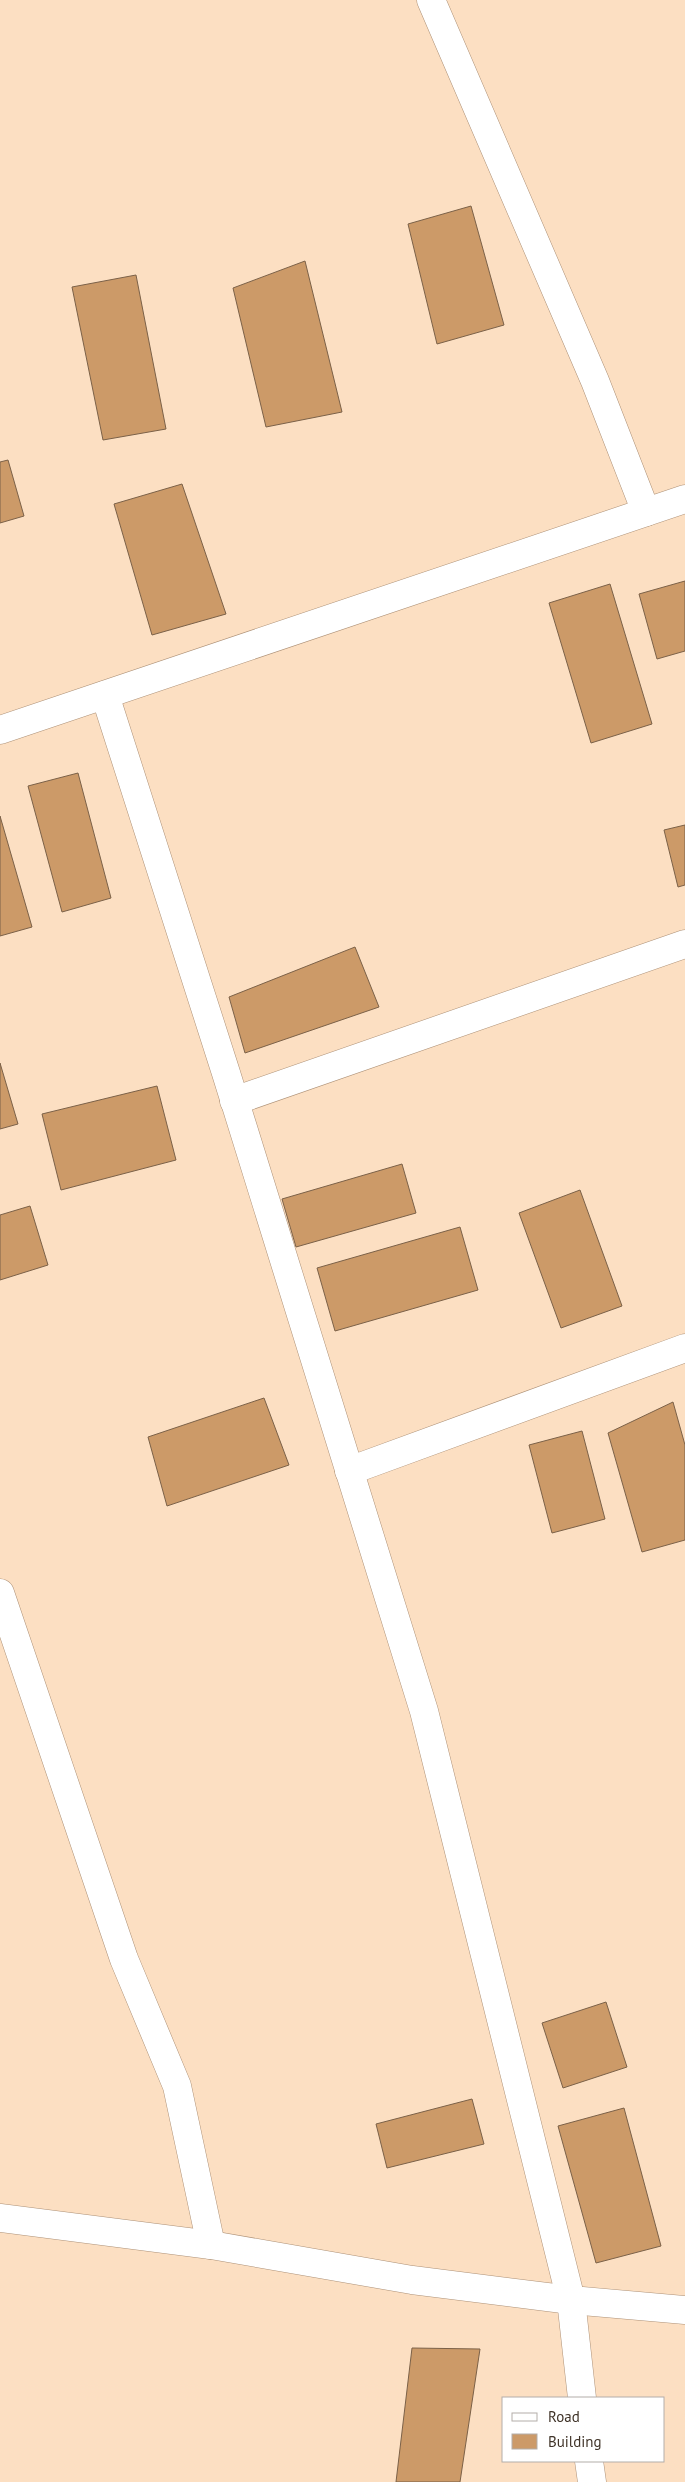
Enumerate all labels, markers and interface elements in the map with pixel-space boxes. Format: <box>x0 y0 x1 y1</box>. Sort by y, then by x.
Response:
legend <box>502 2397 665 2462</box>
text: Road <box>548 2407 580 2426</box>
text: Building <box>548 2432 602 2451</box>

